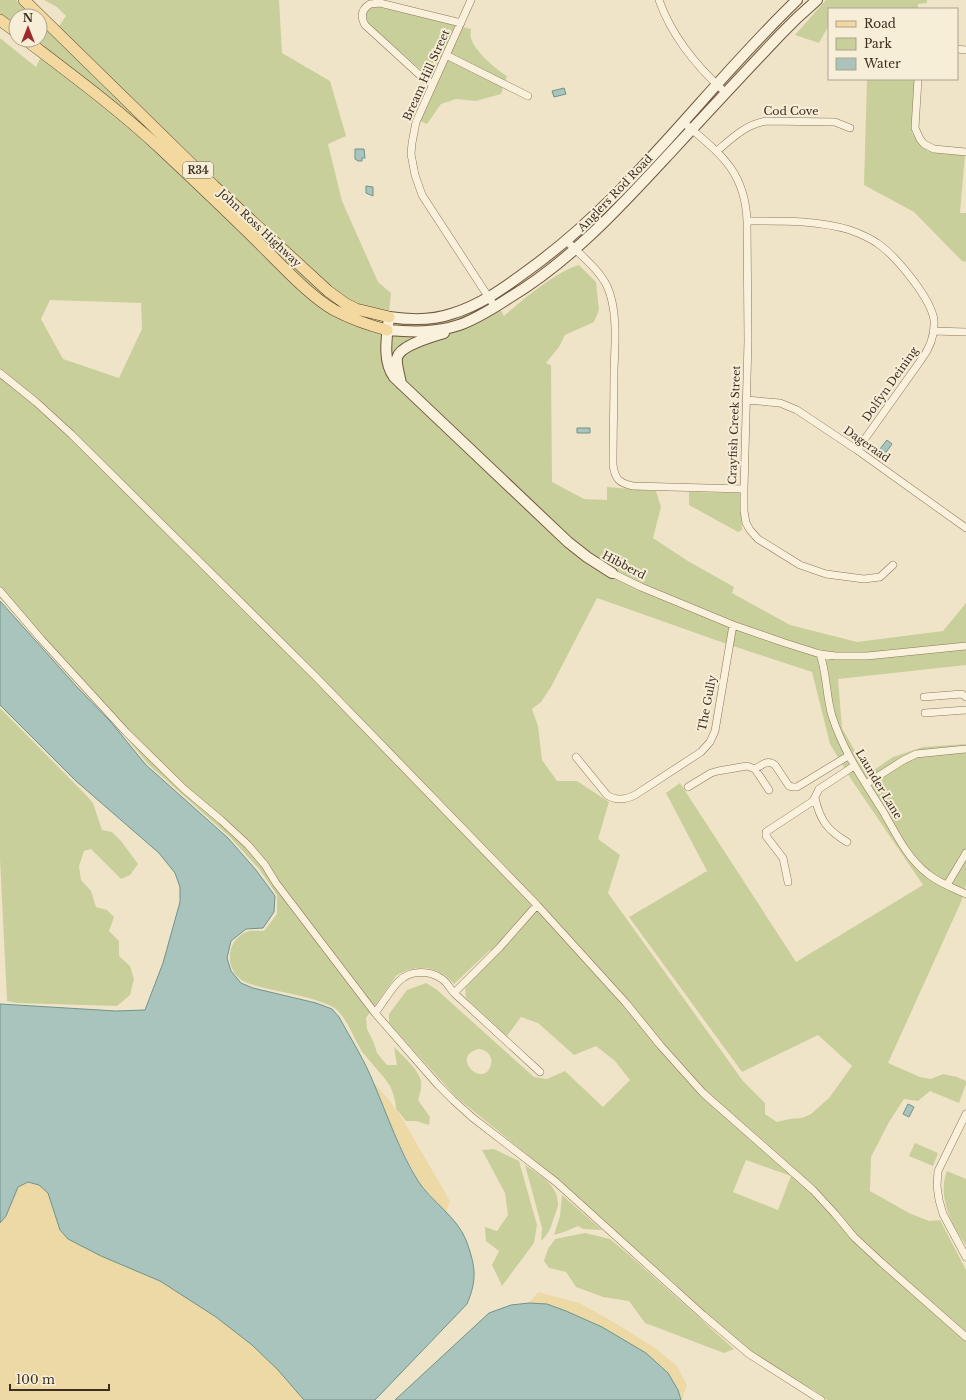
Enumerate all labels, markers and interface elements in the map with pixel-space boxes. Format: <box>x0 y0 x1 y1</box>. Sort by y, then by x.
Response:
north arrow <box>8 8 48 48</box>
legend <box>828 8 958 80</box>
text: N <box>23 11 34 25</box>
text: Road <box>864 16 896 31</box>
street label: Bream Hill Street <box>400 27 453 123</box>
text: Park <box>864 36 892 51</box>
text: Water <box>863 56 901 71</box>
street label: Cod Cove <box>763 104 819 118</box>
street label: Anglers Rod Road <box>574 151 656 235</box>
road number: R34 <box>183 162 213 178</box>
street label: John Ross Highway <box>214 185 304 270</box>
street label: Dolfyn Deining <box>859 344 921 424</box>
street label: Crayfish Creek Street <box>725 364 743 485</box>
street label: Dageraad <box>841 423 893 465</box>
street label: Hibberd <box>600 548 649 583</box>
street label: The Gully <box>695 674 719 732</box>
street label: Launder Lane <box>853 747 905 821</box>
scale bar <box>10 1366 109 1392</box>
text: 100 m <box>16 1372 55 1387</box>

